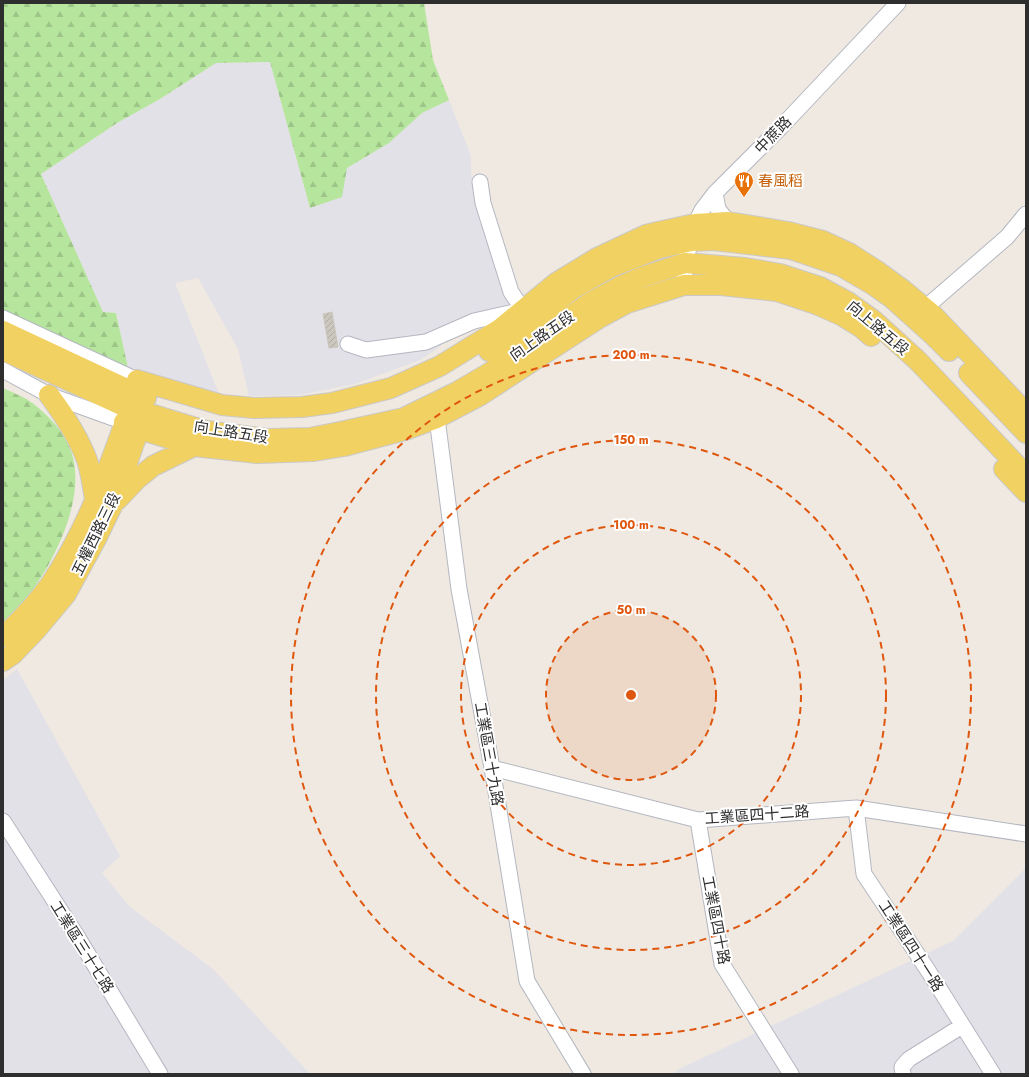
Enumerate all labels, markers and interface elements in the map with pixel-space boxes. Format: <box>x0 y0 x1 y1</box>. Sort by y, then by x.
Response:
street label: 中蔗路 <box>749 111 797 159</box>
restaurant icon: 春風稻 <box>733 170 755 198</box>
place label: 春風稻 <box>758 170 803 192</box>
street label: 向上路五段 <box>842 295 914 361</box>
street label: 向上路五段 <box>505 305 579 367</box>
text: 200 m <box>612 346 650 364</box>
street label: 向上路五段 <box>192 415 270 449</box>
text: 150 m <box>613 431 649 449</box>
street label: 五權西路三段 <box>66 489 126 579</box>
text: 100 m <box>613 516 649 534</box>
text: 50 m <box>616 601 646 619</box>
centre of rings <box>624 688 638 702</box>
street label: 工業區三十九路 <box>469 700 509 808</box>
street label: 工業區四十二路 <box>704 800 810 830</box>
street label: 工業區四十路 <box>697 874 735 966</box>
street label: 工業區四十一路 <box>873 896 949 996</box>
street label: 工業區三十七路 <box>45 897 119 997</box>

